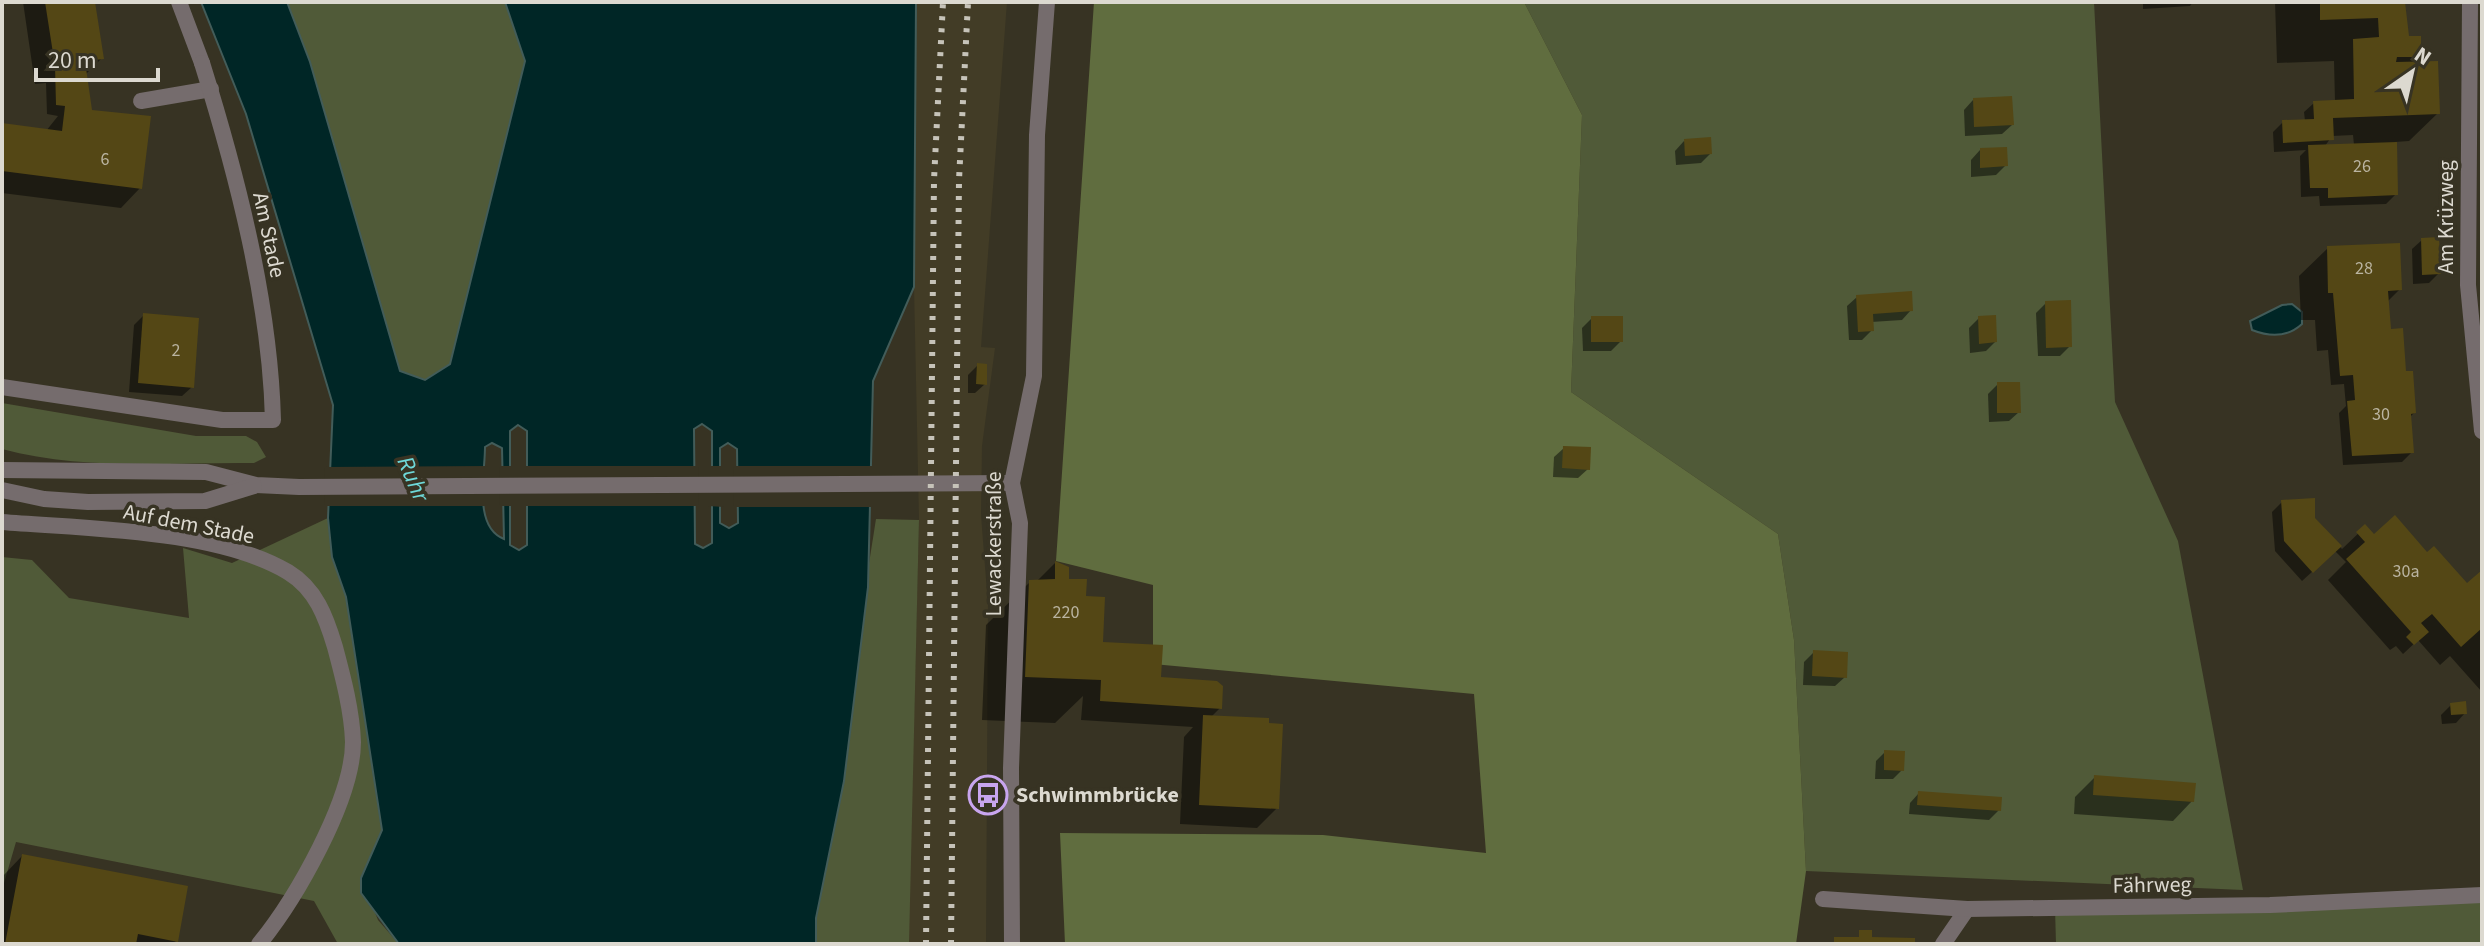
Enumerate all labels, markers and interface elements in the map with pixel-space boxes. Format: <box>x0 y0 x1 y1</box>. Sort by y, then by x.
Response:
scale bar <box>36 32 158 82</box>
north arrow <box>2372 32 2452 112</box>
text: N <box>2408 39 2438 74</box>
text: 20 m <box>48 43 97 78</box>
house number: 6 <box>101 147 110 172</box>
house number: 26 <box>2353 154 2371 179</box>
street label: Am Krüzweg <box>2430 160 2462 274</box>
street label: Am Stade <box>244 189 294 281</box>
house number: 28 <box>2355 256 2373 281</box>
house number: 2 <box>172 338 181 363</box>
house number: 30 <box>2372 402 2390 427</box>
water label: Ruhr <box>388 451 439 509</box>
street label: Lewackerstraße <box>978 471 1010 617</box>
street label: Auf dem Stade <box>121 496 257 552</box>
house number: 30a <box>2393 559 2419 584</box>
house number: 220 <box>1053 600 1079 625</box>
bus stop icon: Schwimmbrücke <box>967 774 1009 816</box>
place label: Schwimmbrücke <box>1016 779 1179 811</box>
street label: Fährweg <box>2112 868 2192 902</box>

